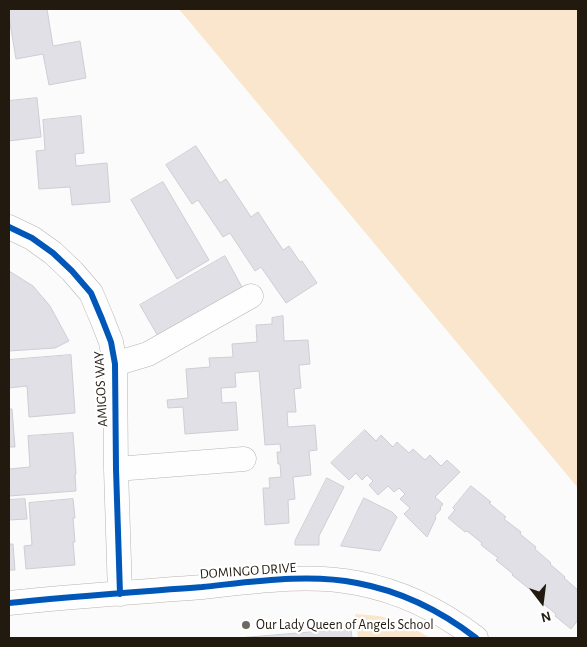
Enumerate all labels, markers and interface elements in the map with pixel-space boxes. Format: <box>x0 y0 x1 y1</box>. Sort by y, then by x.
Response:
street label: AMIGOS WAY <box>91 351 111 427</box>
street label: DOMINGO DRIVE <box>199 559 297 583</box>
north arrow <box>517 577 567 627</box>
text: N <box>539 608 552 625</box>
place label: Our Lady Queen of Angels School <box>256 617 434 633</box>
marker: Our Lady Queen of Angels School <box>240 619 252 631</box>

